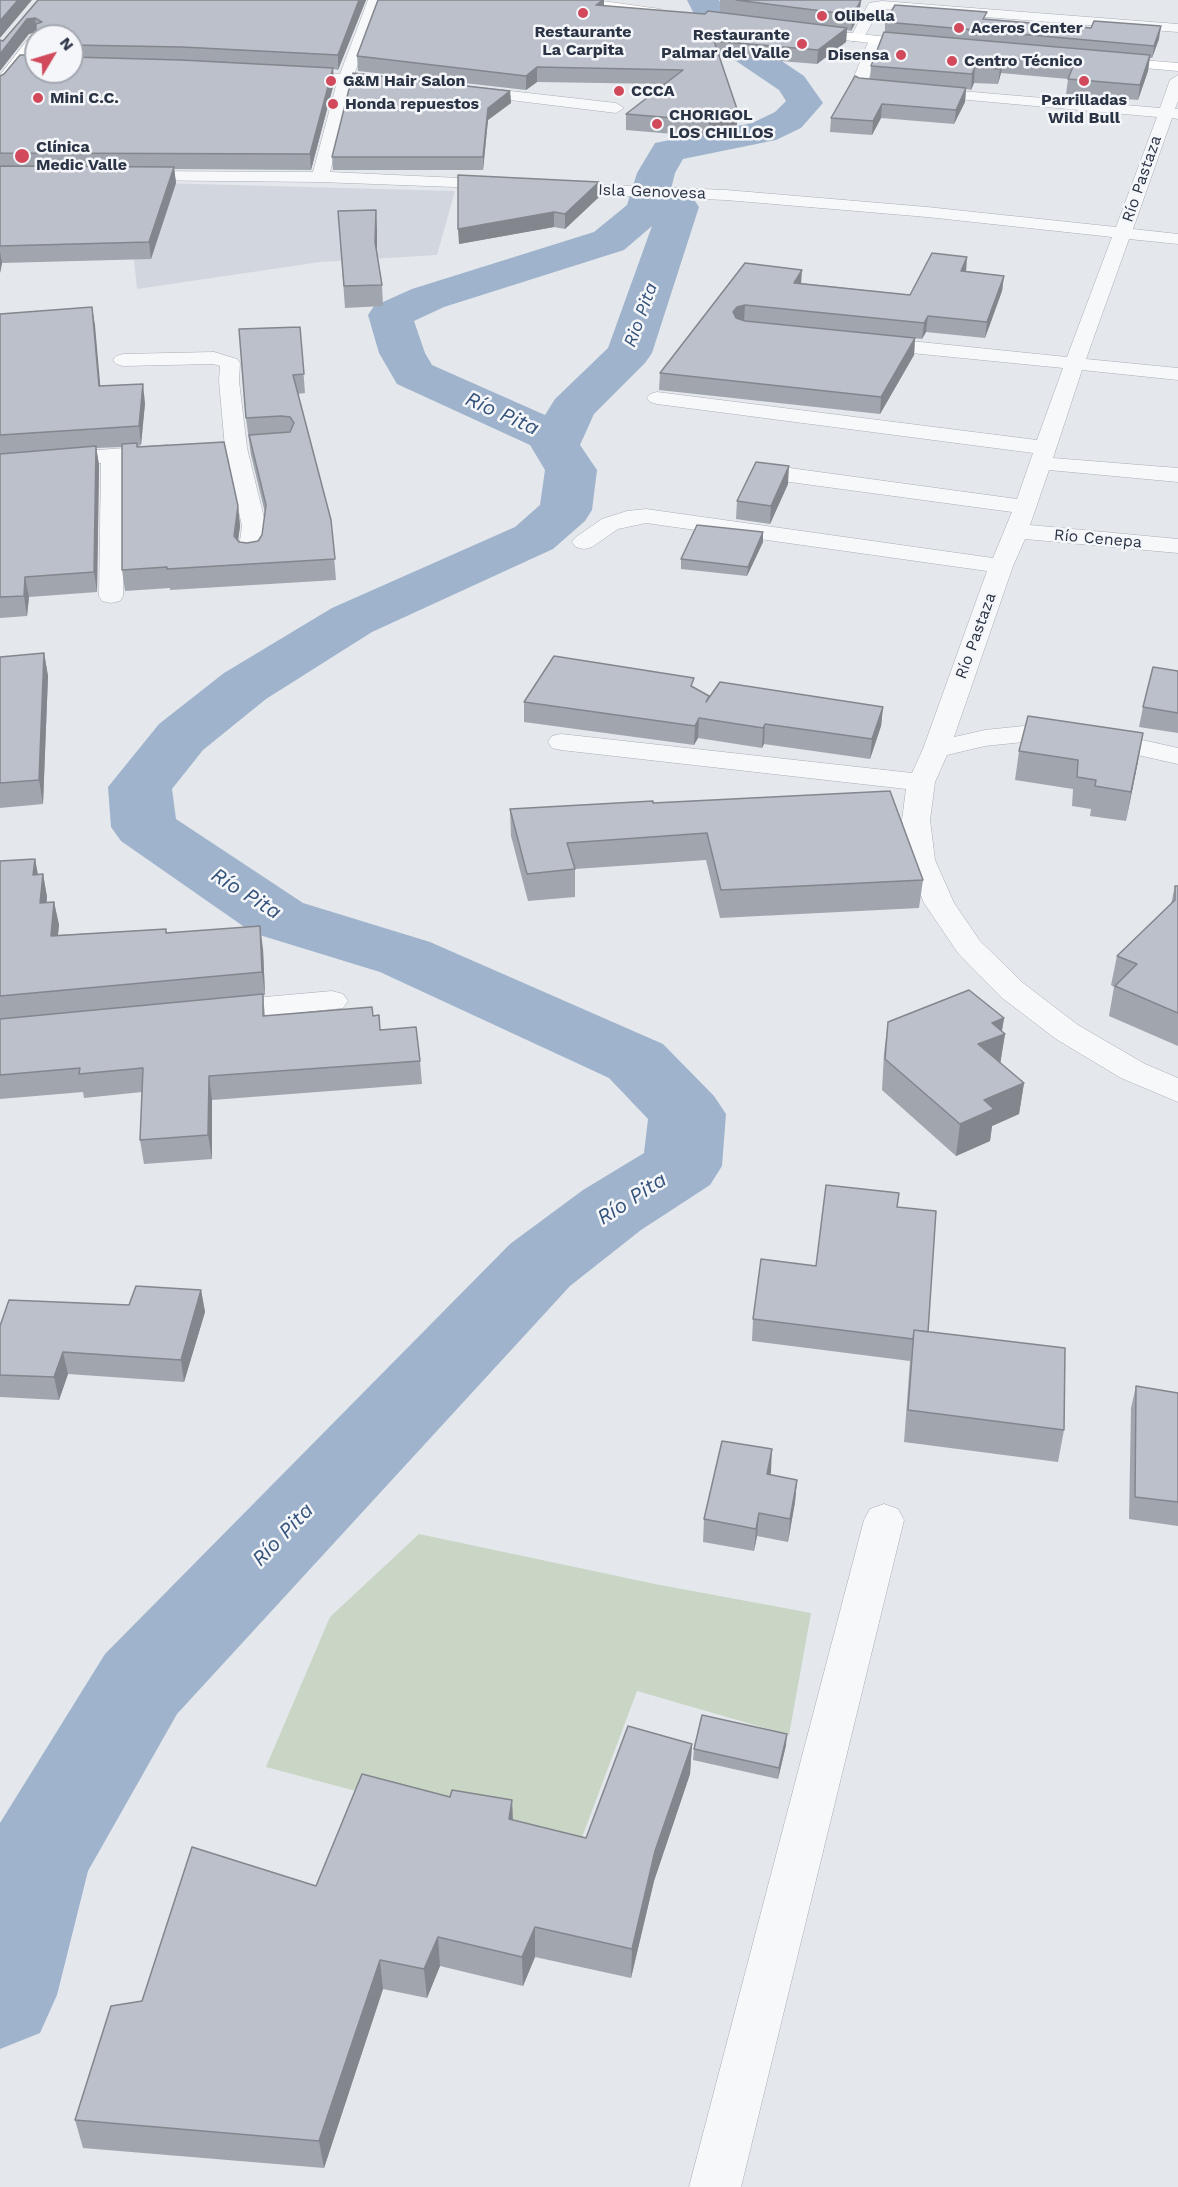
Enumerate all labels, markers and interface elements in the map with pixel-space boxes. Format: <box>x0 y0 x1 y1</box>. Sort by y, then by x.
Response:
marker: Restaurante La Carpita <box>576 6 590 20</box>
place label: Olibella <box>834 6 895 26</box>
marker: Olibella <box>815 9 829 23</box>
place label: Aceros Center <box>971 18 1083 38</box>
marker: Aceros Center <box>952 21 966 35</box>
place label: Restaurante La Carpita <box>534 22 632 60</box>
north arrow <box>24 24 84 84</box>
place label: Restaurante Palmar del Valle <box>661 25 790 63</box>
text: N <box>56 33 78 54</box>
marker: Restaurante Palmar del Valle <box>795 37 809 51</box>
place label: Disensa <box>827 45 889 65</box>
marker: Disensa <box>894 48 908 62</box>
place label: Centro Técnico <box>964 51 1083 71</box>
marker: Centro Técnico <box>945 54 959 68</box>
place label: G&M Hair Salon <box>343 71 466 91</box>
marker: G&M Hair Salon <box>324 74 338 88</box>
marker: Parrilladas Wild Bull <box>1077 74 1091 88</box>
place label: CCCA <box>631 81 675 101</box>
marker: CCCA <box>612 84 626 98</box>
place label: Mini C.C. <box>50 88 119 108</box>
place label: Parrilladas Wild Bull <box>1041 90 1127 128</box>
marker: Mini C.C. <box>31 91 45 105</box>
place label: Honda repuestos <box>345 94 479 114</box>
marker: Honda repuestos <box>326 97 340 111</box>
place label: CHORIGOL LOS CHILLOS <box>669 105 774 143</box>
marker: CHORIGOL LOS CHILLOS <box>650 117 664 131</box>
street label: Río Pastaza <box>1118 133 1166 225</box>
place label: Clínica Medic Valle <box>36 137 127 175</box>
marker: Clínica Medic Valle <box>13 147 31 165</box>
street label: Isla Genovesa <box>598 181 706 203</box>
water label: Rio Pita <box>619 280 663 350</box>
water label: Río Pita <box>461 387 543 441</box>
street label: Río Cenepa <box>1053 526 1143 552</box>
street label: Río Pastaza <box>952 590 1000 682</box>
water label: Río Pita <box>206 863 286 925</box>
water label: Río Pita <box>592 1167 672 1231</box>
water label: Río Pita <box>247 1498 319 1572</box>

